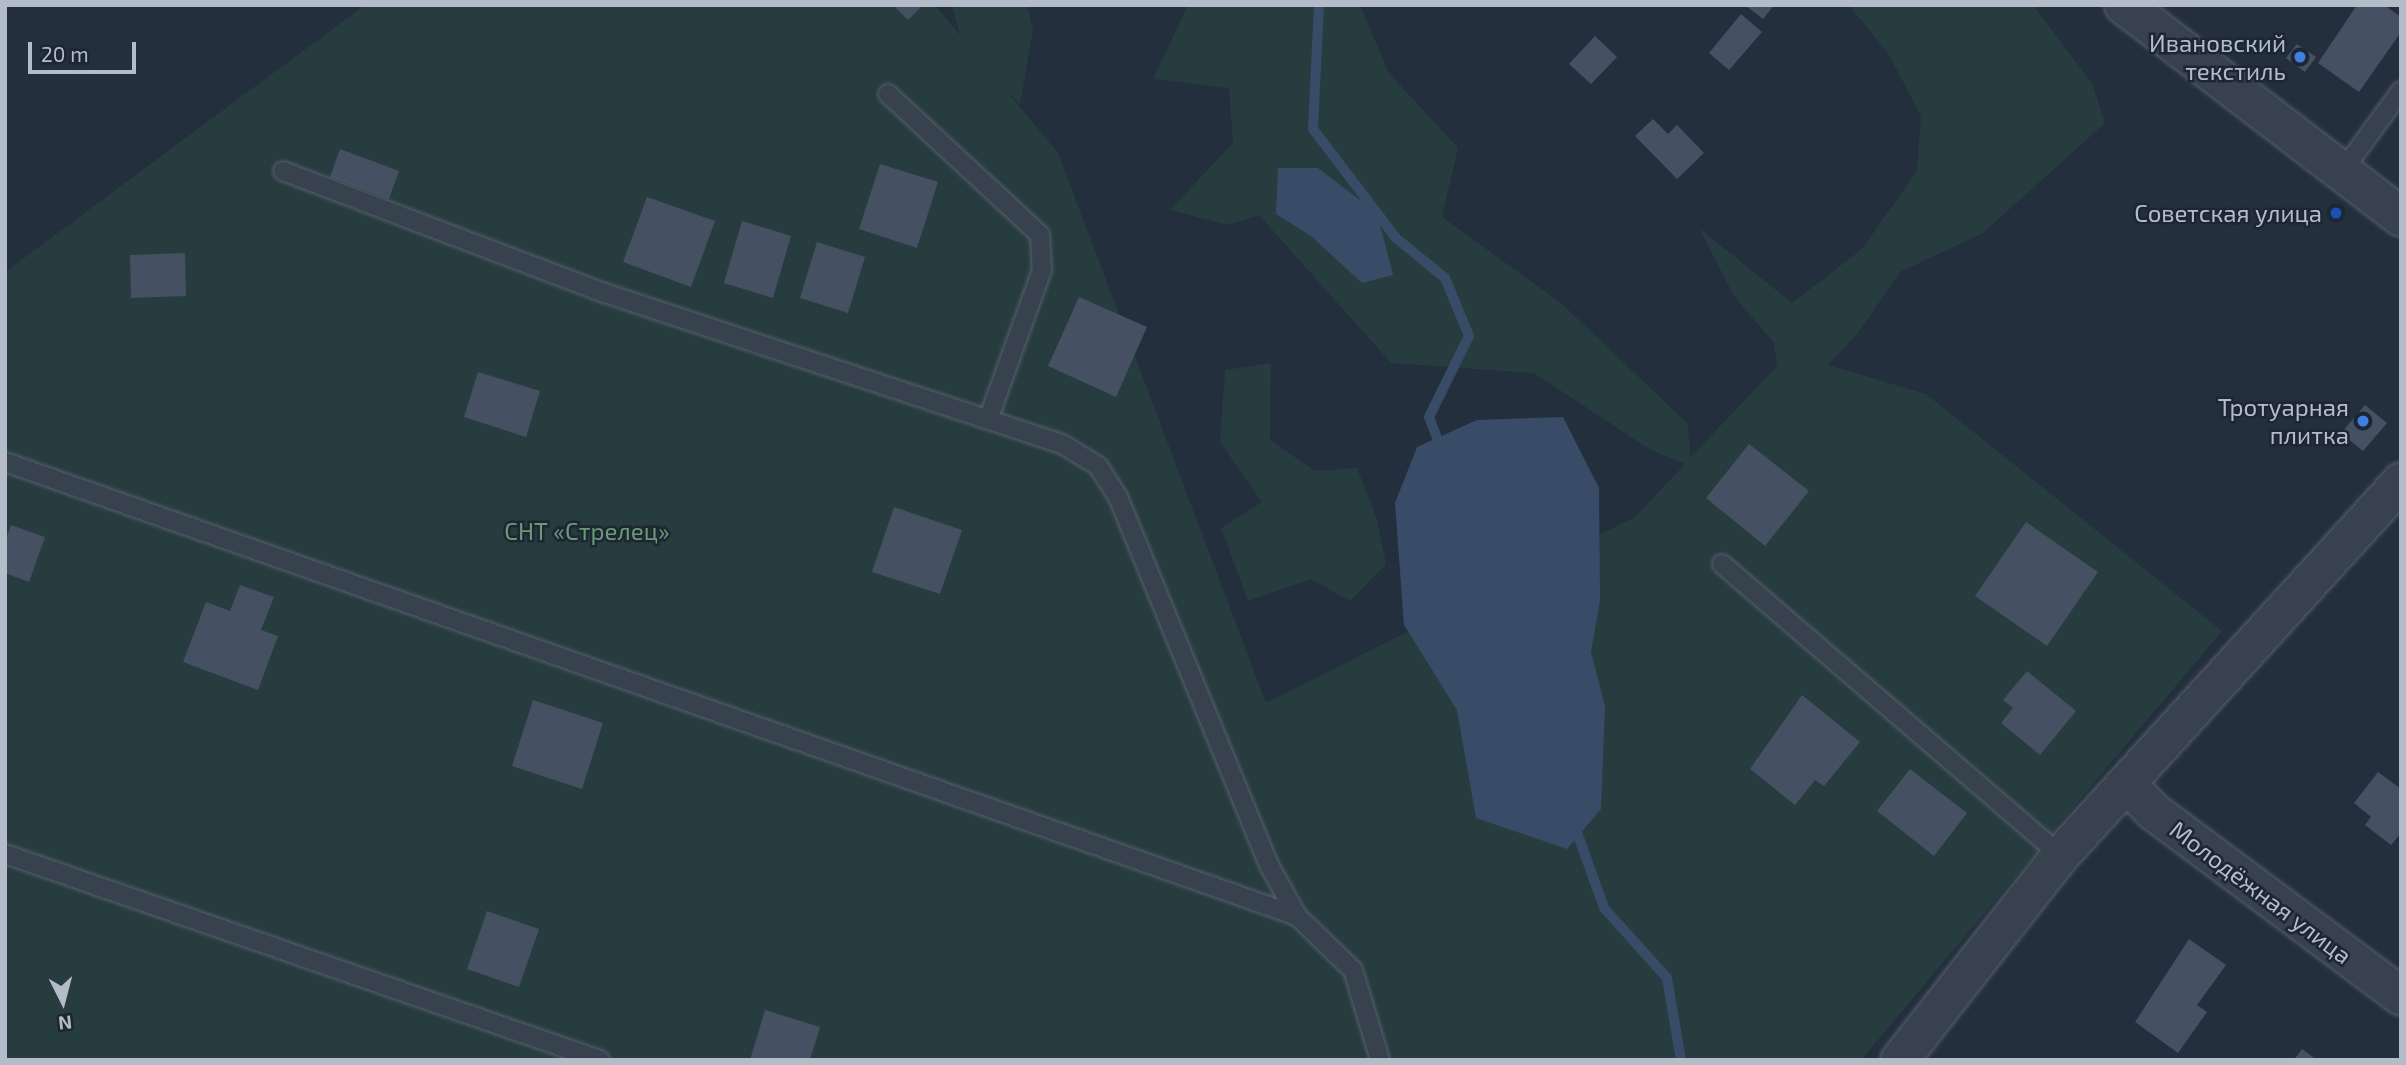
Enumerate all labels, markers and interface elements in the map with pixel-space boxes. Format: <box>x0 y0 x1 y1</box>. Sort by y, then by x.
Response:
scale bar <box>32 28 140 72</box>
place label: Ивановский текстиль <box>2149 29 2286 85</box>
text: 20 m <box>41 41 89 66</box>
marker: Ивановский текстиль <box>2292 49 2308 65</box>
place label: Советская улица <box>2134 199 2322 227</box>
marker: Советская улица <box>2328 205 2344 221</box>
place label: Тротуарная плитка <box>2218 393 2349 449</box>
marker: Тротуарная плитка <box>2355 413 2371 429</box>
park label: СНТ «Стрелец» <box>504 517 670 545</box>
street label: Молодёжная улица <box>2165 814 2357 970</box>
north arrow <box>28 967 98 1037</box>
text: N <box>57 1011 73 1036</box>

